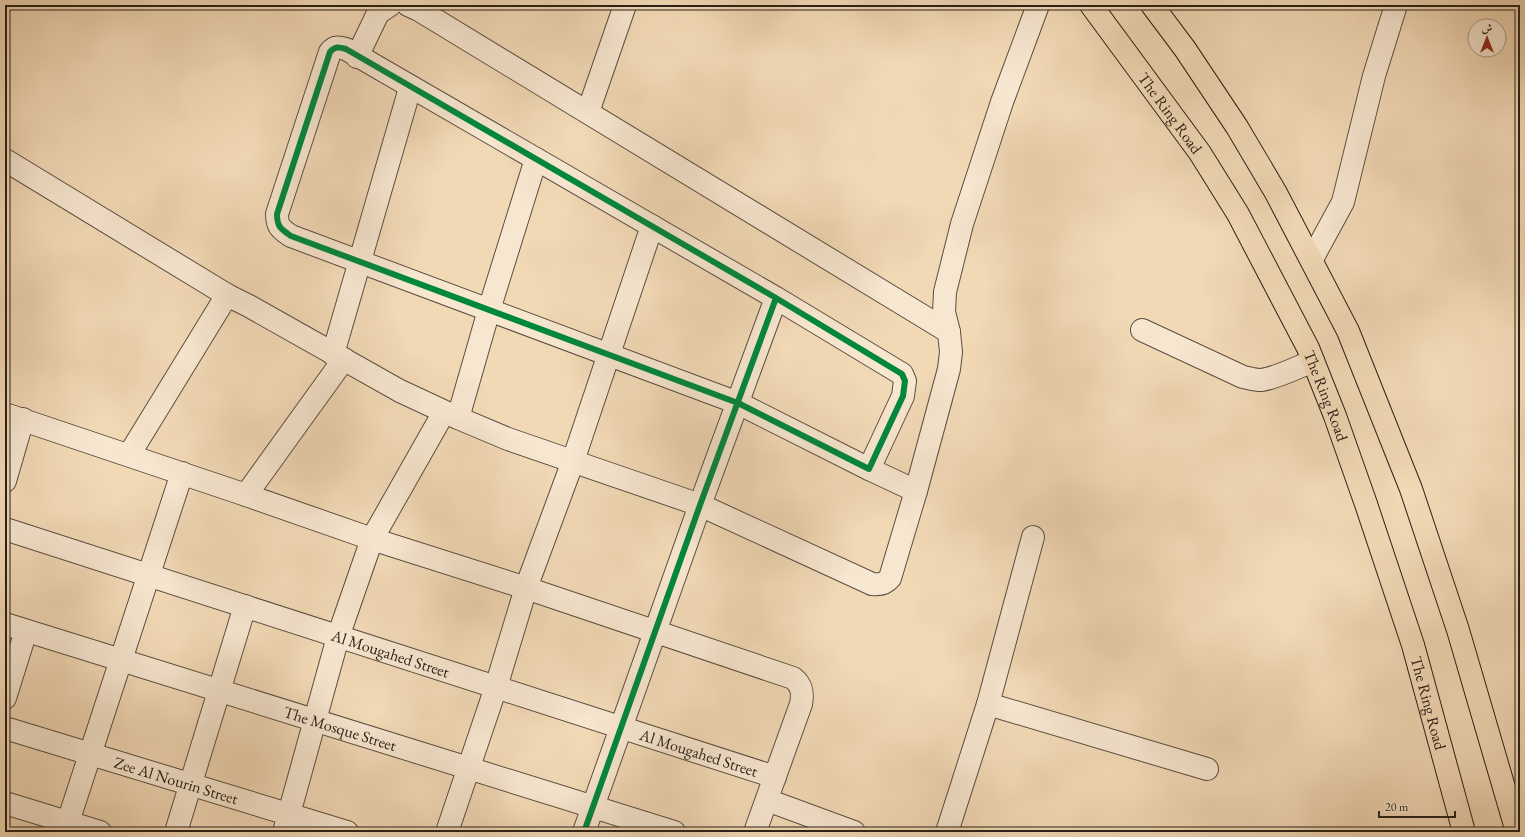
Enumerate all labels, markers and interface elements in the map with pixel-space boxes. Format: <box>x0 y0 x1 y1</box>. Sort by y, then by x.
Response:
north arrow <box>1467 18 1507 58</box>
text: ش <box>1482 21 1493 35</box>
street label: The Ring Road <box>1133 68 1207 159</box>
street label: The Ring Road <box>1299 347 1353 445</box>
street label: Al Mougahed Street <box>328 625 452 682</box>
street label: The Ring Road <box>1406 654 1451 753</box>
street label: The Mosque Street <box>281 701 399 756</box>
street label: Al Mougahed Street <box>636 724 760 782</box>
street label: Zee Al Nourin Street <box>112 752 241 809</box>
scale bar <box>1379 793 1455 819</box>
text: 20 m <box>1385 799 1409 815</box>

